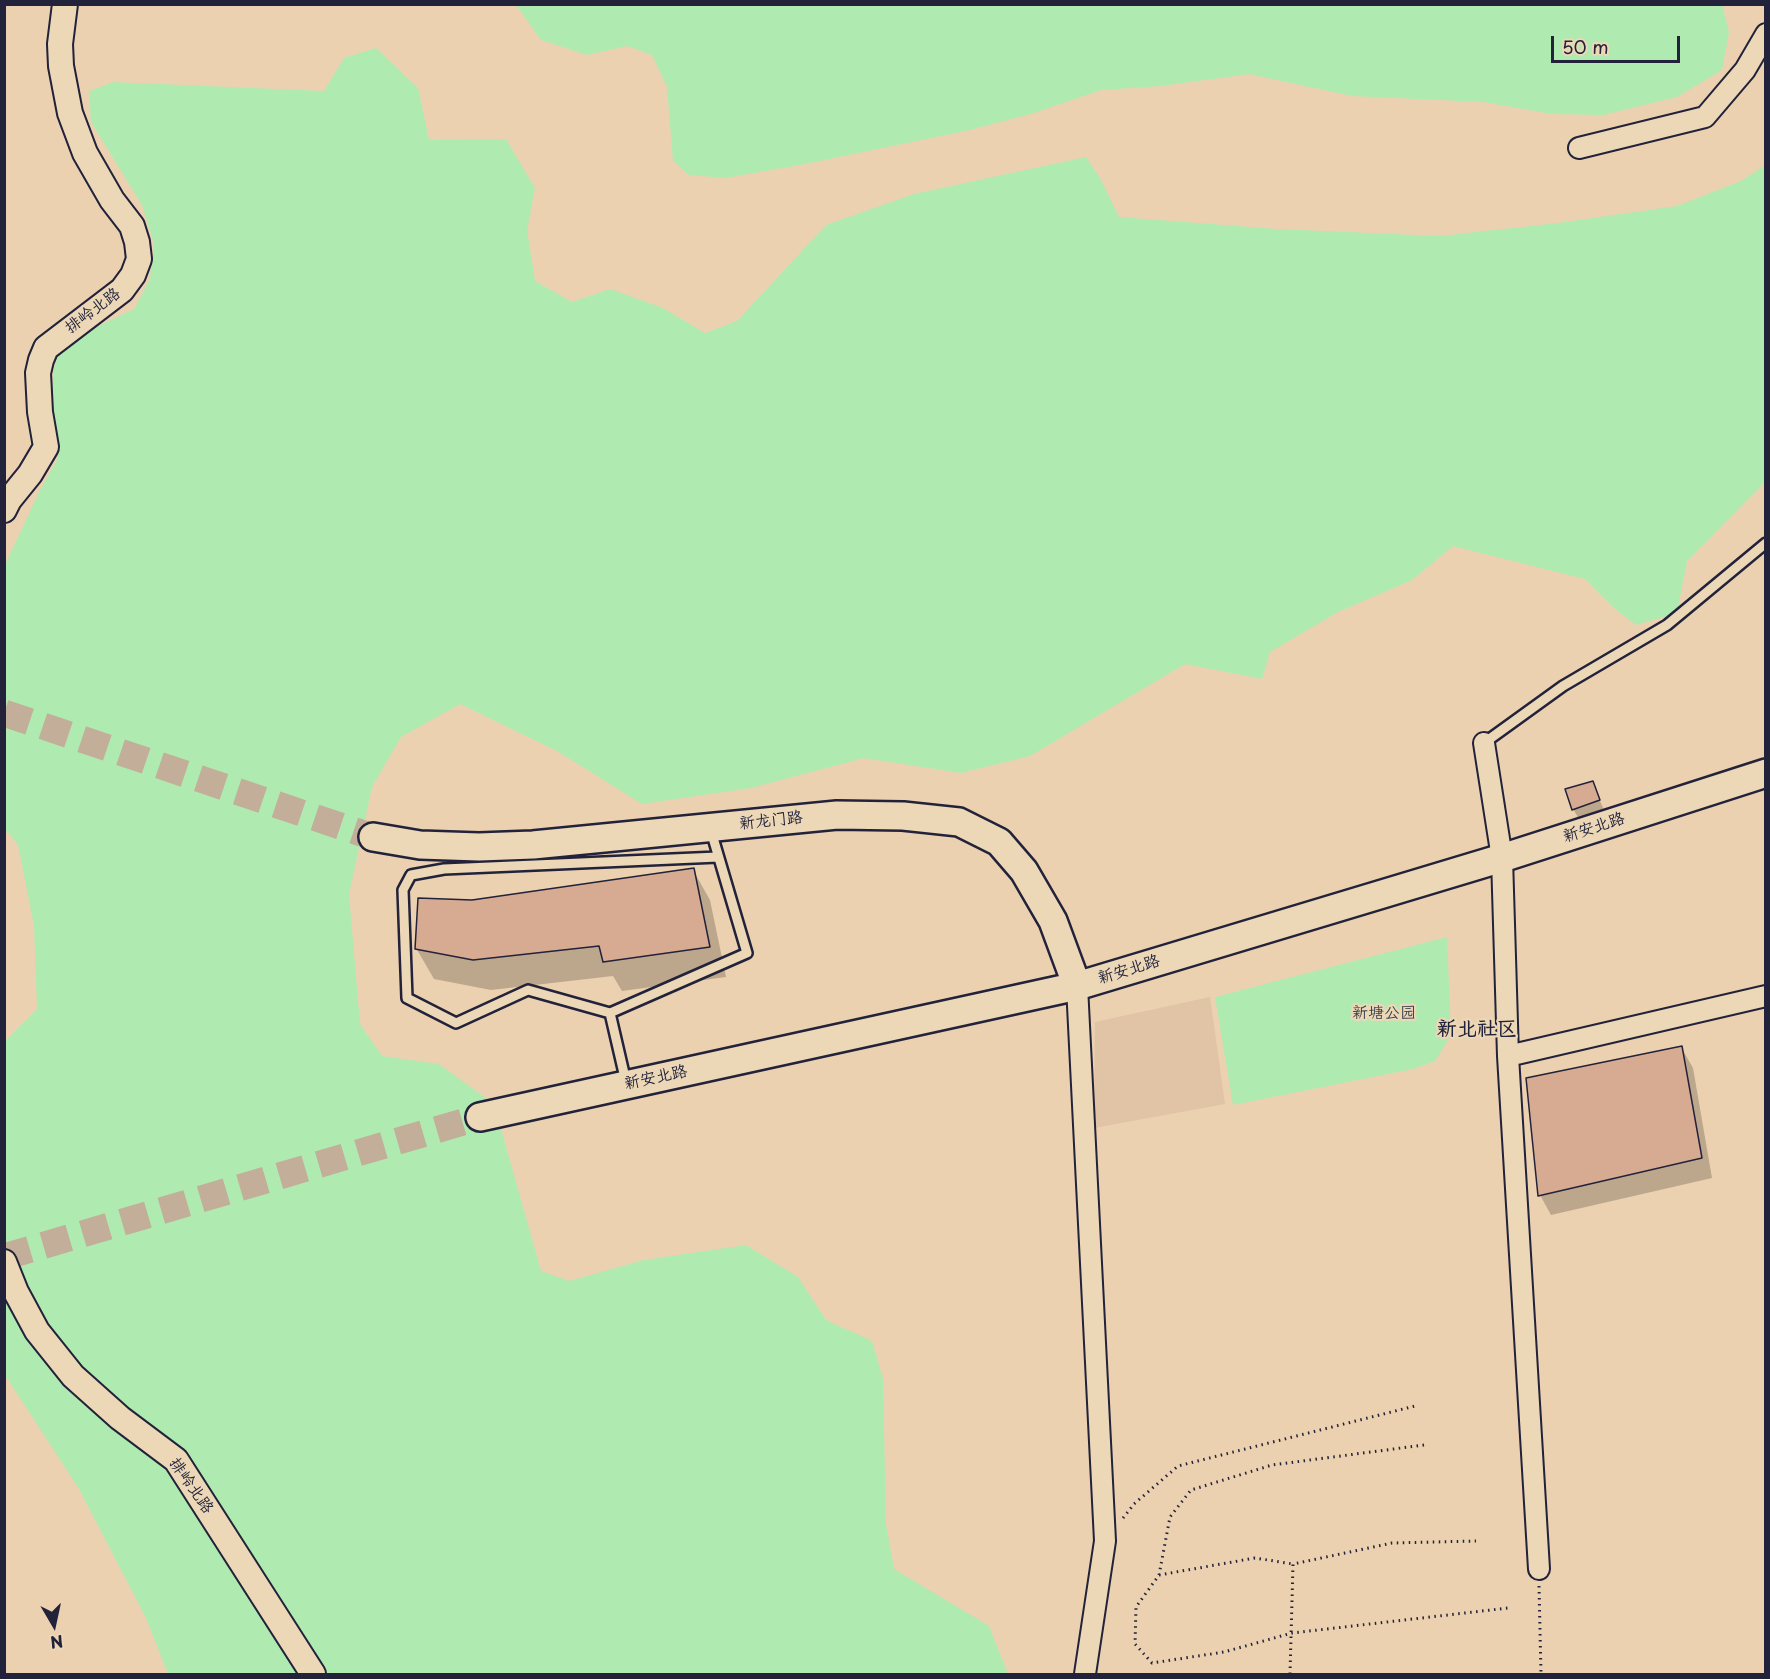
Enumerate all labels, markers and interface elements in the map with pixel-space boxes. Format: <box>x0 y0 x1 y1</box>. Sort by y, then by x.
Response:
scale bar <box>1554 24 1683 62</box>
text: 50 m <box>1562 33 1609 60</box>
street label: 排岭北路 <box>62 284 124 338</box>
street label: 新龙门路 <box>738 808 804 834</box>
street label: 新安北路 <box>1561 809 1627 847</box>
street label: 新安北路 <box>1096 951 1162 989</box>
park label: 新塘公园 <box>1352 1004 1416 1024</box>
district label: 新北社区 <box>1437 1017 1517 1041</box>
street label: 新安北路 <box>623 1062 689 1094</box>
street label: 排岭北路 <box>165 1454 217 1518</box>
north arrow <box>24 1595 84 1655</box>
text: N <box>49 1630 65 1656</box>

